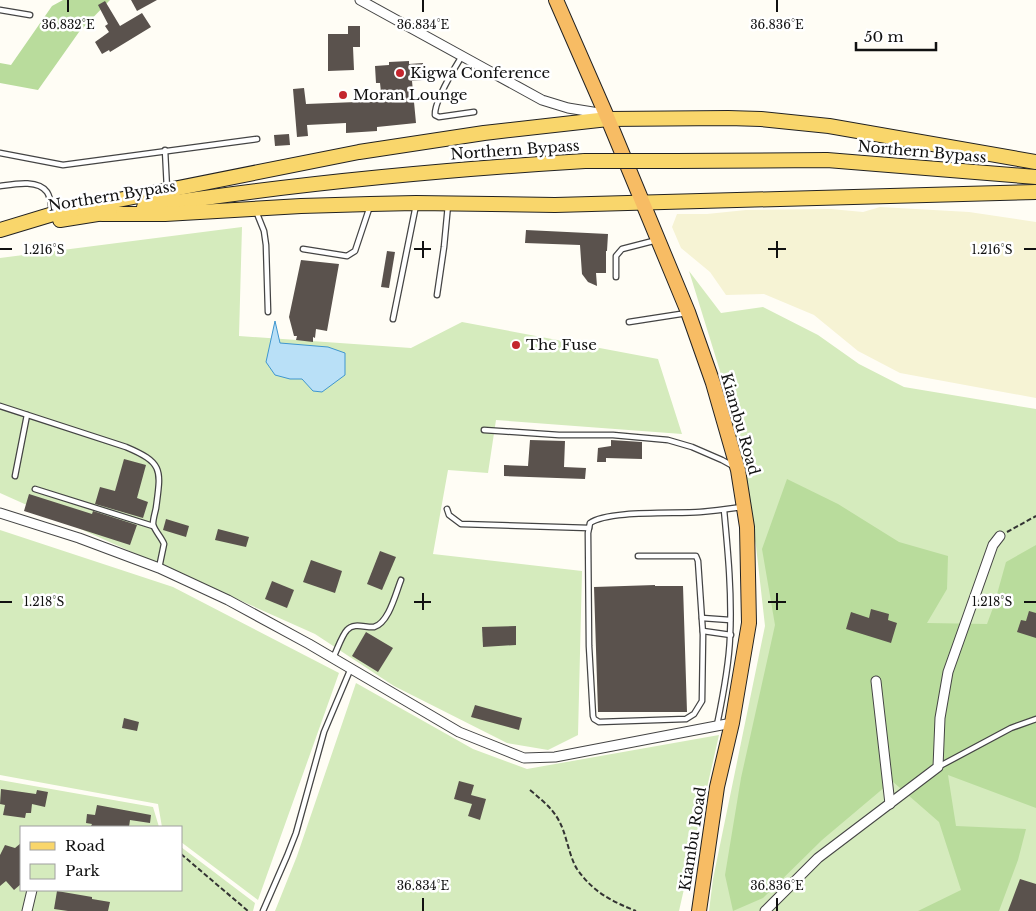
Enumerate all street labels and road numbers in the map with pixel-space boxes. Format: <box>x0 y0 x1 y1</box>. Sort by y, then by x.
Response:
street label: Northern Bypass <box>450 136 580 163</box>
street label: Northern Bypass <box>857 136 987 167</box>
street label: Northern Bypass <box>47 176 177 215</box>
street label: Kiambu Road <box>717 371 764 477</box>
street label: Kiambu Road <box>675 785 710 892</box>

